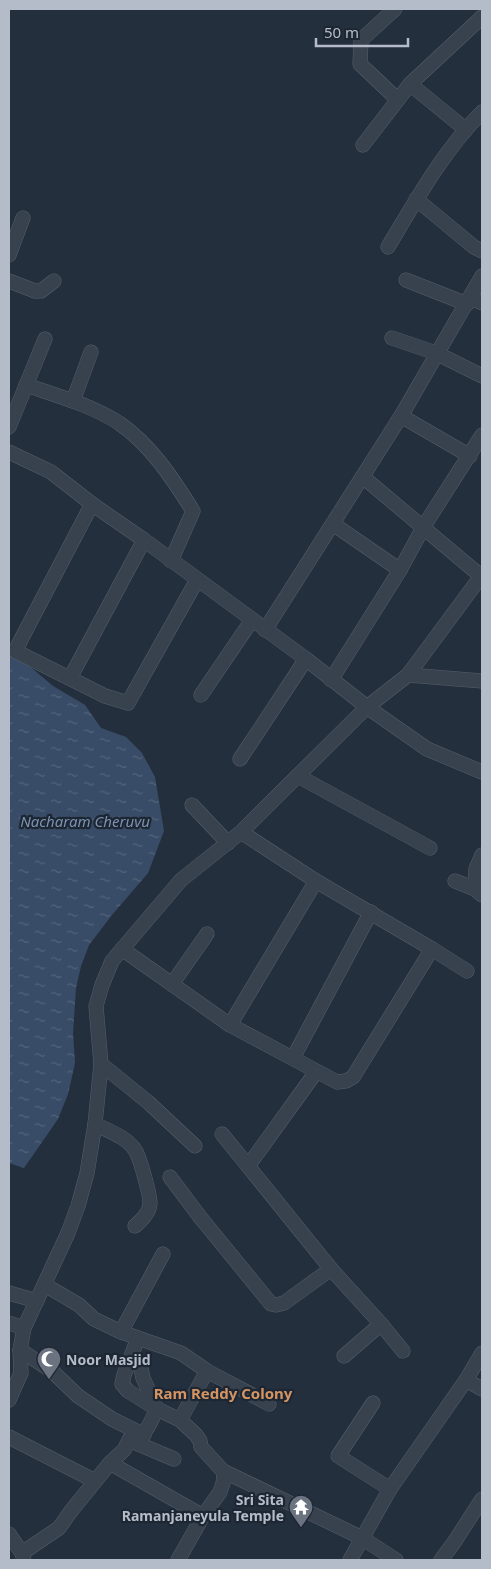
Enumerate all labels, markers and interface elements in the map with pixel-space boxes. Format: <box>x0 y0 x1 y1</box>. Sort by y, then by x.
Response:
scale bar <box>316 15 408 47</box>
text: 50 m <box>324 22 359 42</box>
water label: Nacharam Cheruvu <box>20 811 150 831</box>
mosque icon: Noor Masjid <box>36 1346 62 1380</box>
place label: Noor Masjid <box>66 1350 151 1369</box>
district label: Ram Reddy Colony <box>154 1383 293 1403</box>
place label: Sri Sita Ramanjaneyula Temple <box>122 1490 284 1525</box>
temple icon: Sri Sita Ramanjaneyula Temple <box>288 1494 314 1528</box>

